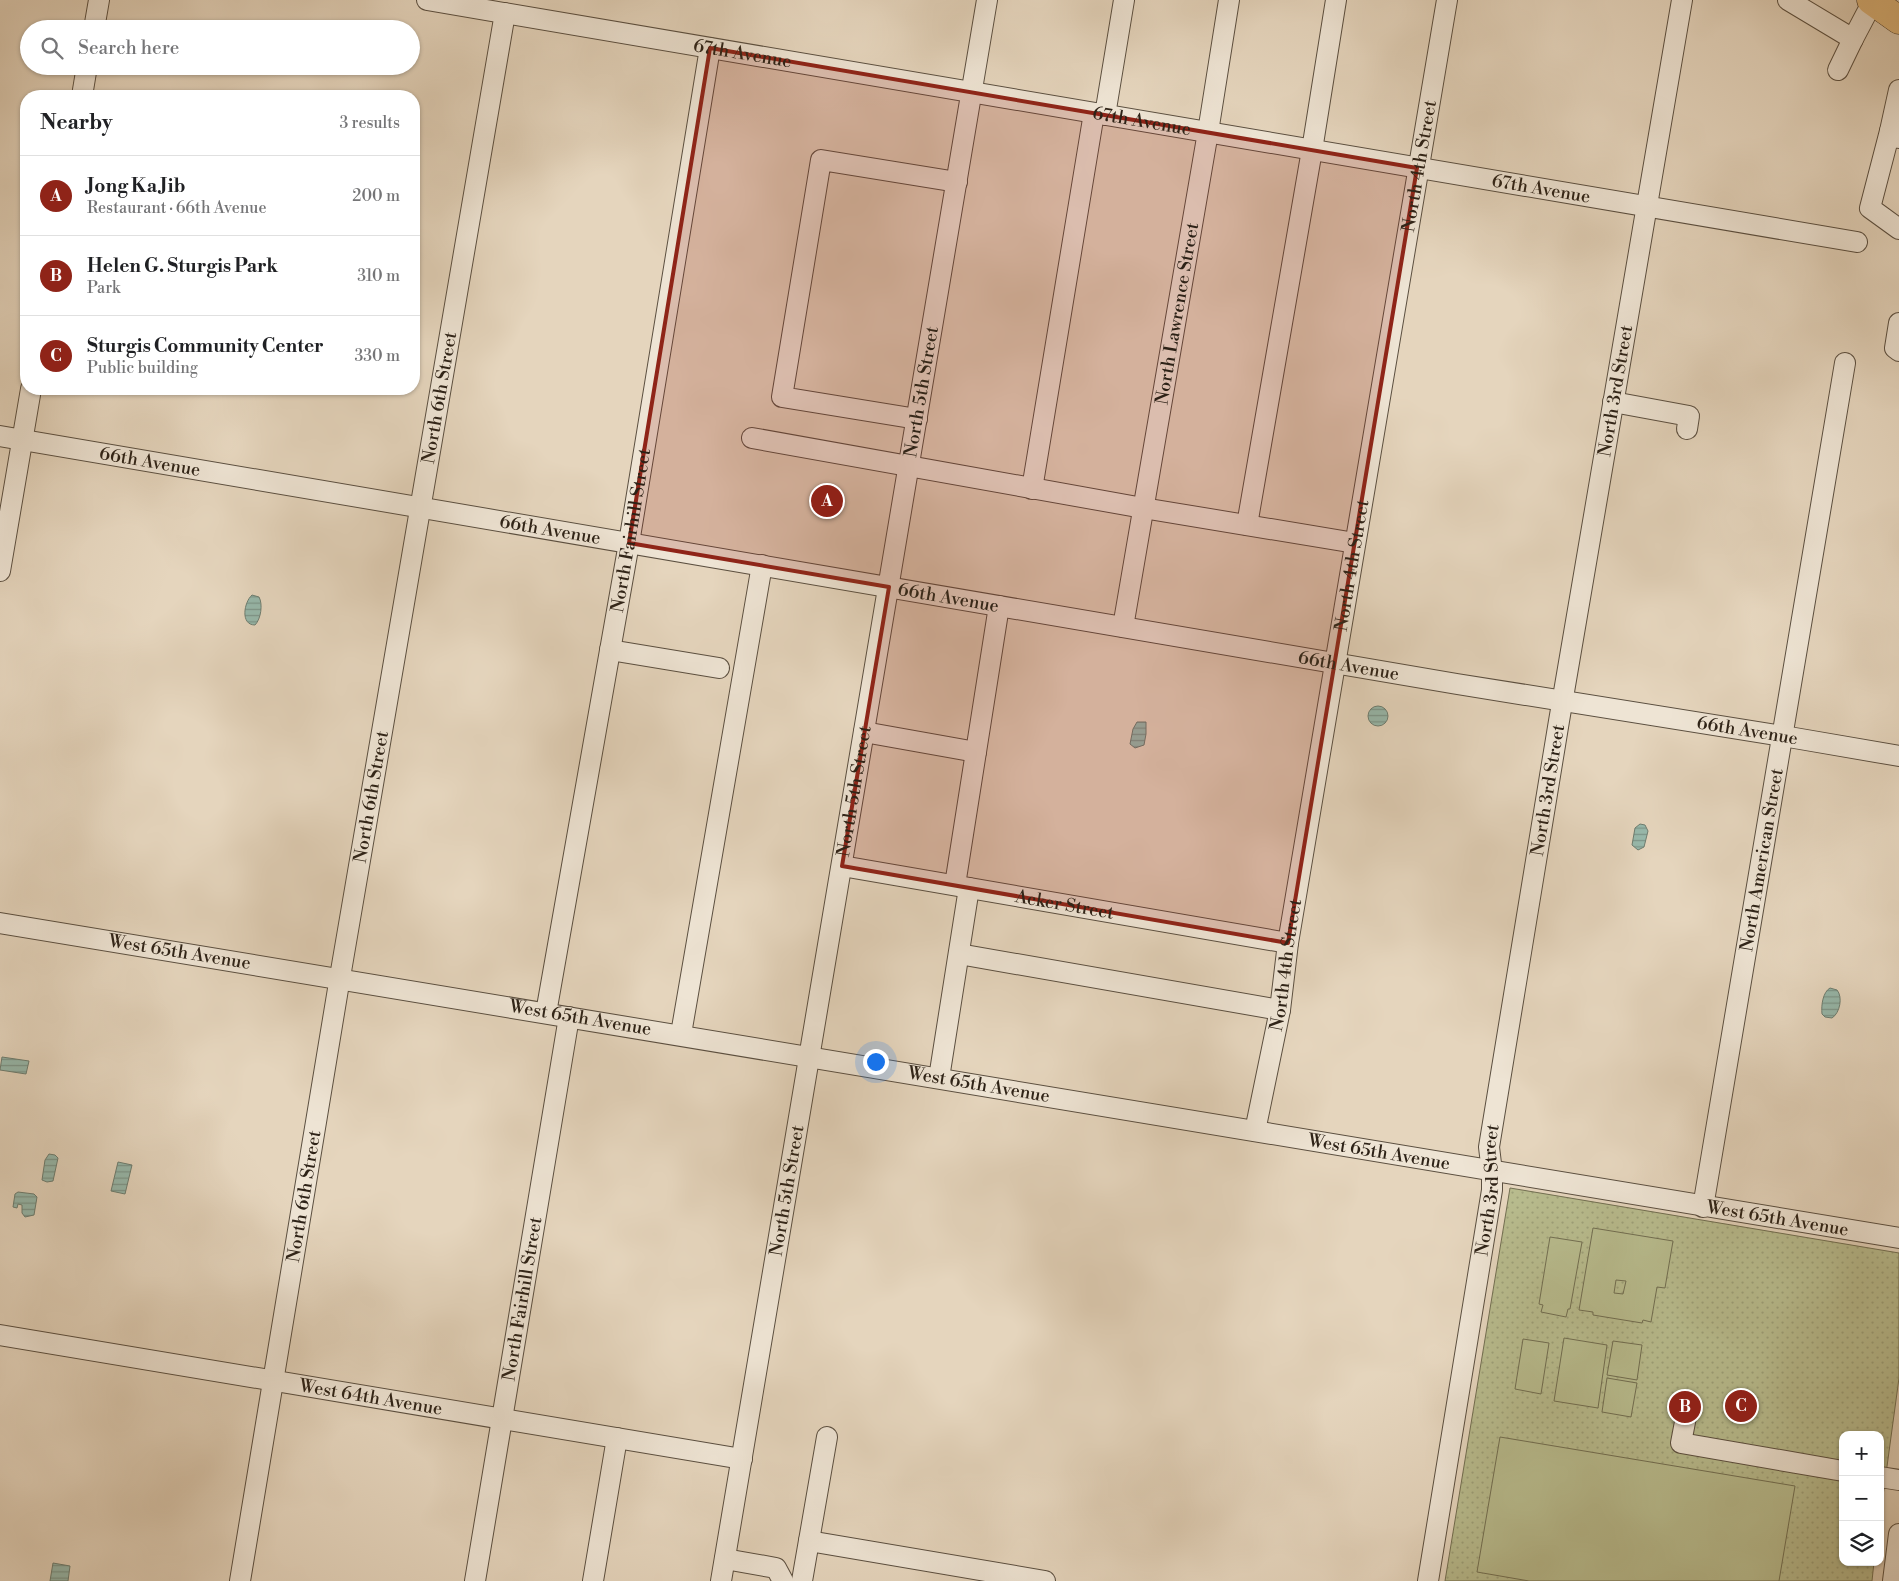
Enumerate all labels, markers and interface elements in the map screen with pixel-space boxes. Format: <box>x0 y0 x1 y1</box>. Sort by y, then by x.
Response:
search box <box>20 20 420 75</box>
icon: search <box>38 34 66 62</box>
street label: 67th Avenue <box>692 34 793 73</box>
text: Search here <box>78 36 179 60</box>
street label: North 4th Street <box>1397 98 1442 234</box>
street label: 67th Avenue <box>1091 101 1193 141</box>
text: Nearby <box>40 110 113 136</box>
text: 3 results <box>339 113 400 133</box>
street label: 67th Avenue <box>1490 169 1592 208</box>
text: Jong Ka Jib <box>87 174 185 198</box>
text: A <box>50 186 62 206</box>
text: 200 m <box>352 186 400 206</box>
text: Restaurant · 66th Avenue <box>87 198 267 218</box>
street label: North Lawrence Street <box>1150 220 1204 406</box>
text: Helen G. Sturgis Park <box>87 254 278 278</box>
text: B <box>50 266 62 286</box>
text: 310 m <box>357 266 400 286</box>
text: Park <box>87 278 120 298</box>
street label: North 3rd Street <box>1593 323 1638 458</box>
street label: North 5th Street <box>899 324 944 459</box>
street label: North 6th Street <box>417 329 462 465</box>
text: Sturgis Community Center <box>87 334 324 358</box>
text: C <box>50 346 62 366</box>
text: 330 m <box>354 346 400 366</box>
text: Public building <box>87 358 198 378</box>
street label: 66th Avenue <box>98 442 202 481</box>
street label: North Fairhill Street <box>605 446 656 614</box>
pin: A <box>811 482 843 520</box>
street label: North 4th Street <box>1329 497 1374 633</box>
street label: 66th Avenue <box>498 510 602 550</box>
street label: 66th Avenue <box>896 578 1001 617</box>
street label: 66th Avenue <box>1296 646 1401 685</box>
street label: 66th Avenue <box>1695 711 1800 750</box>
street label: North 3rd Street <box>1525 722 1570 858</box>
street label: North 5th Street <box>832 723 876 858</box>
street label: North 6th Street <box>348 728 394 865</box>
street label: North American Street <box>1735 766 1788 953</box>
street label: Acker Street <box>1013 884 1116 924</box>
street label: North 4th Street <box>1264 896 1307 1033</box>
street label: West 65th Avenue <box>106 929 252 974</box>
street label: West 65th Avenue <box>507 994 653 1041</box>
your location <box>863 1049 889 1075</box>
street label: West 65th Avenue <box>905 1061 1052 1108</box>
street label: North 3rd Street <box>1470 1122 1504 1258</box>
street label: North 5th Street <box>764 1123 809 1258</box>
street label: North 6th Street <box>281 1128 326 1264</box>
street label: West 65th Avenue <box>1305 1128 1452 1175</box>
street label: West 65th Avenue <box>1704 1195 1850 1241</box>
street label: North Fairhill Street <box>497 1215 547 1383</box>
street label: West 64th Avenue <box>297 1374 444 1420</box>
pin: C <box>1725 1387 1757 1425</box>
pin: B <box>1669 1388 1701 1426</box>
map controls <box>1839 1431 1884 1566</box>
button: + <box>1839 1431 1884 1476</box>
button: − <box>1839 1476 1884 1521</box>
button: layers <box>1839 1521 1884 1566</box>

